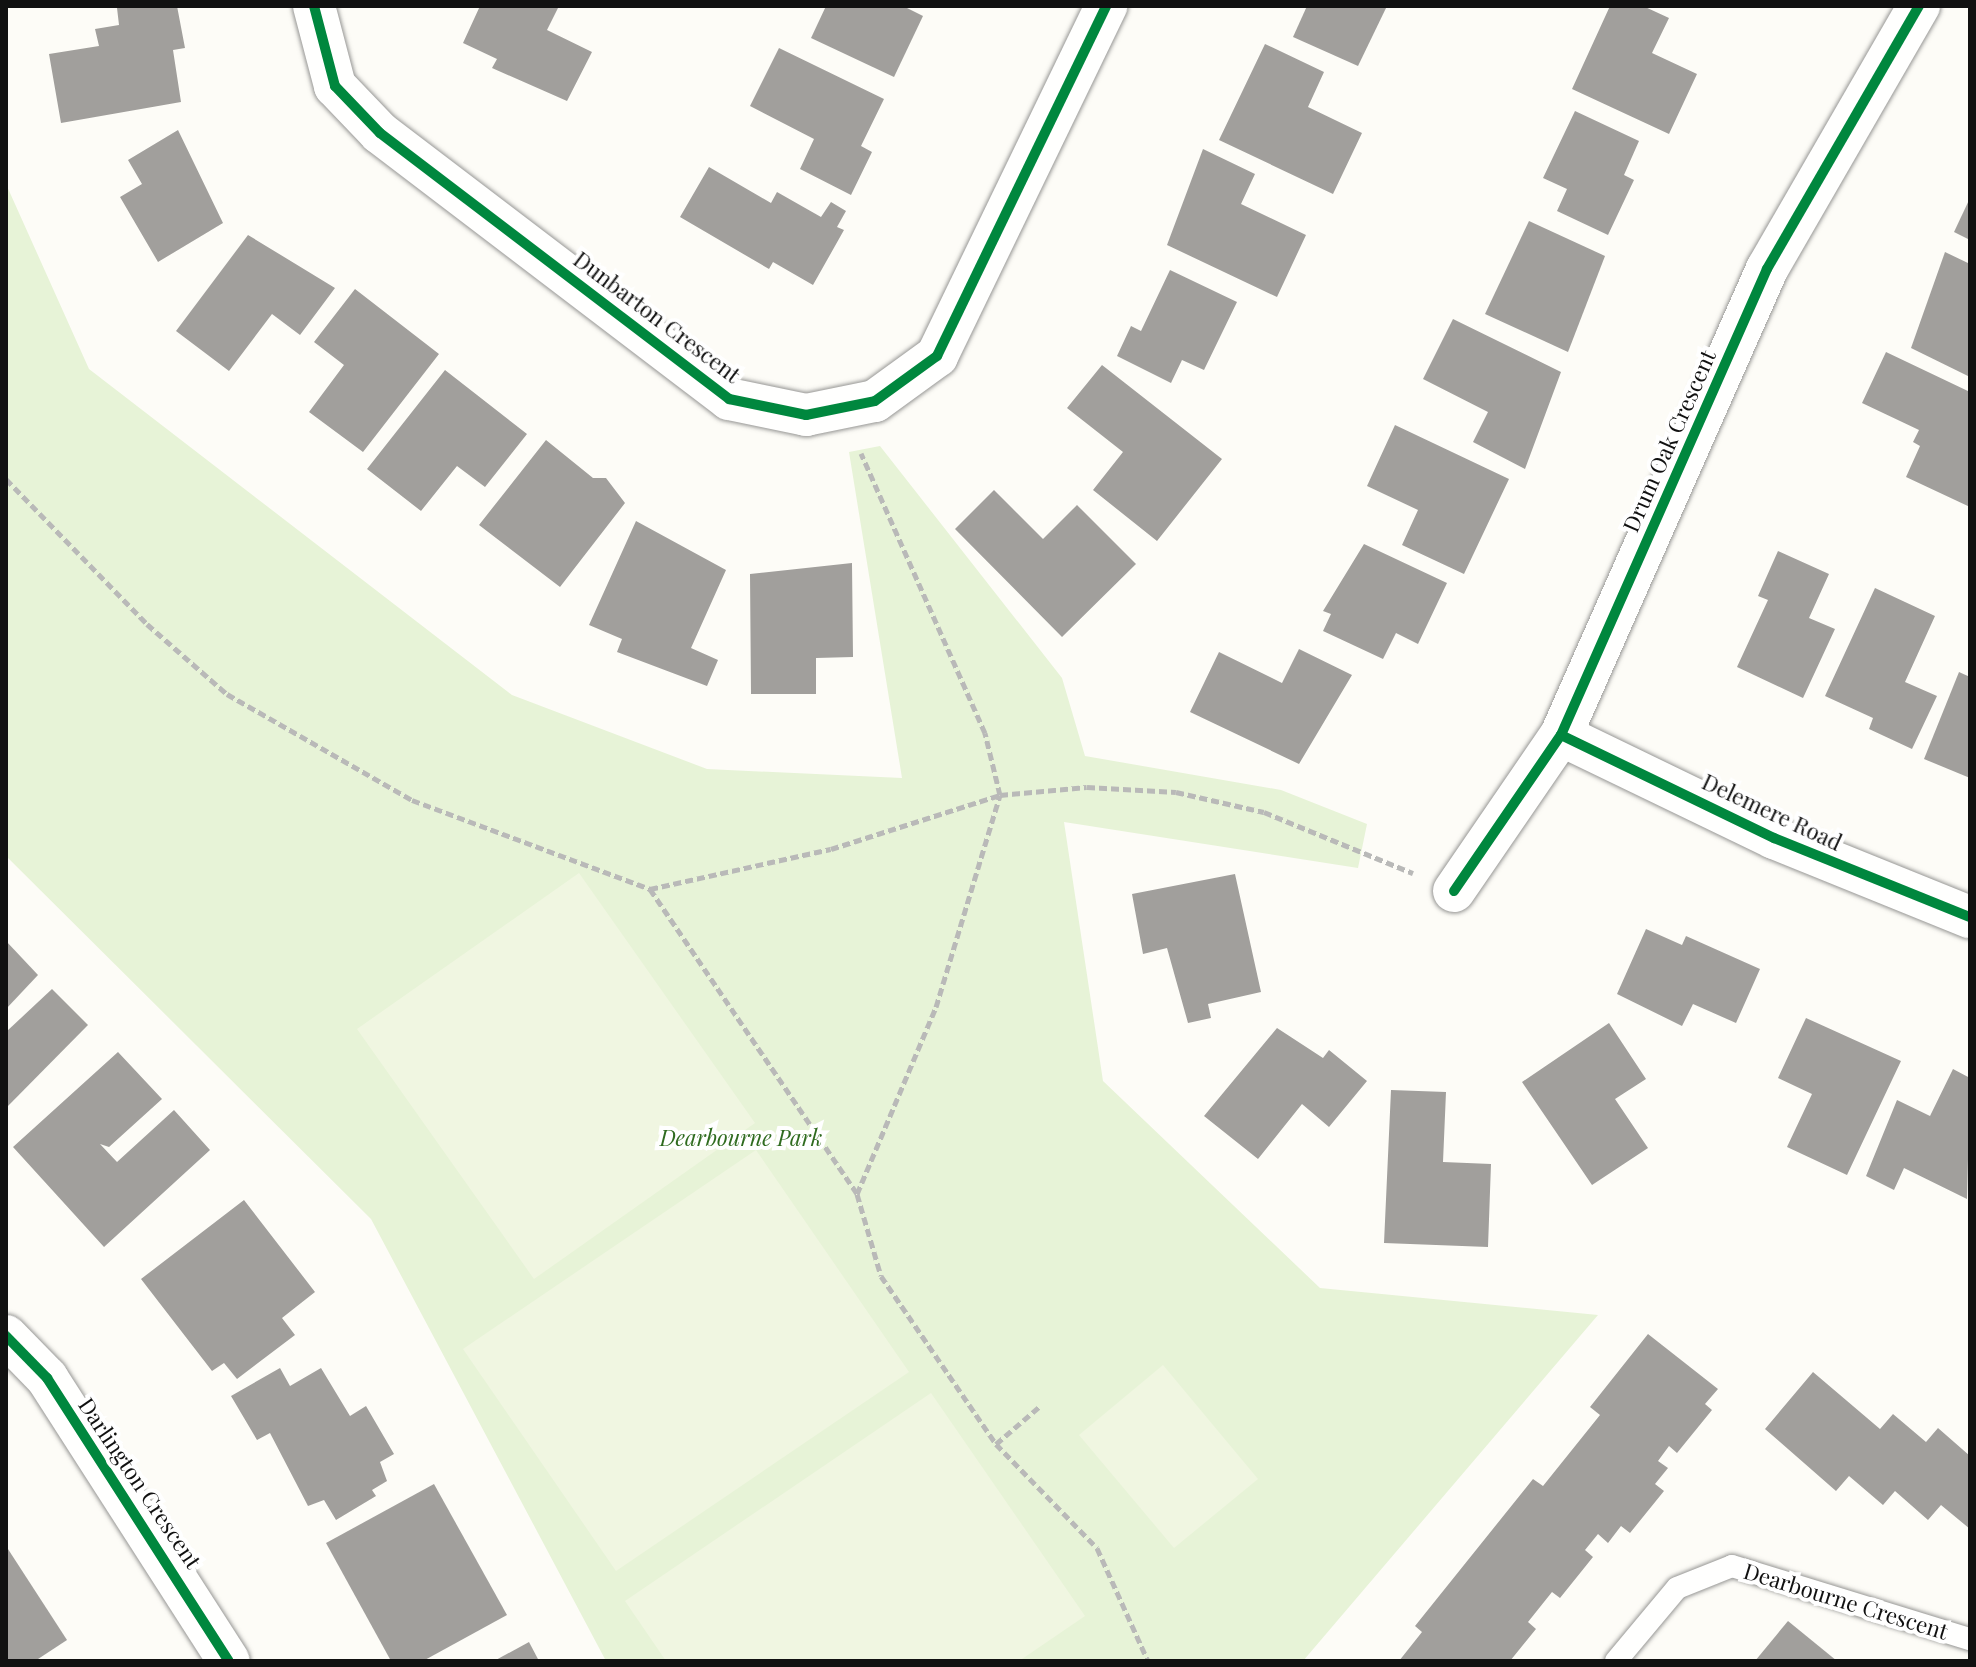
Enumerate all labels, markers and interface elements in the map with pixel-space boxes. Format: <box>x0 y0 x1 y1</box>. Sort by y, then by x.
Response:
street label: Dunbarton Crescent <box>569 246 745 388</box>
street label: Drum Oak Crescent <box>1617 346 1721 536</box>
street label: Delemere Road <box>1698 768 1846 856</box>
park label: Dearbourne Park <box>660 1125 822 1151</box>
street label: Darlington Crescent <box>73 1393 207 1573</box>
street label: Dearbourne Crescent <box>1741 1557 1951 1645</box>

